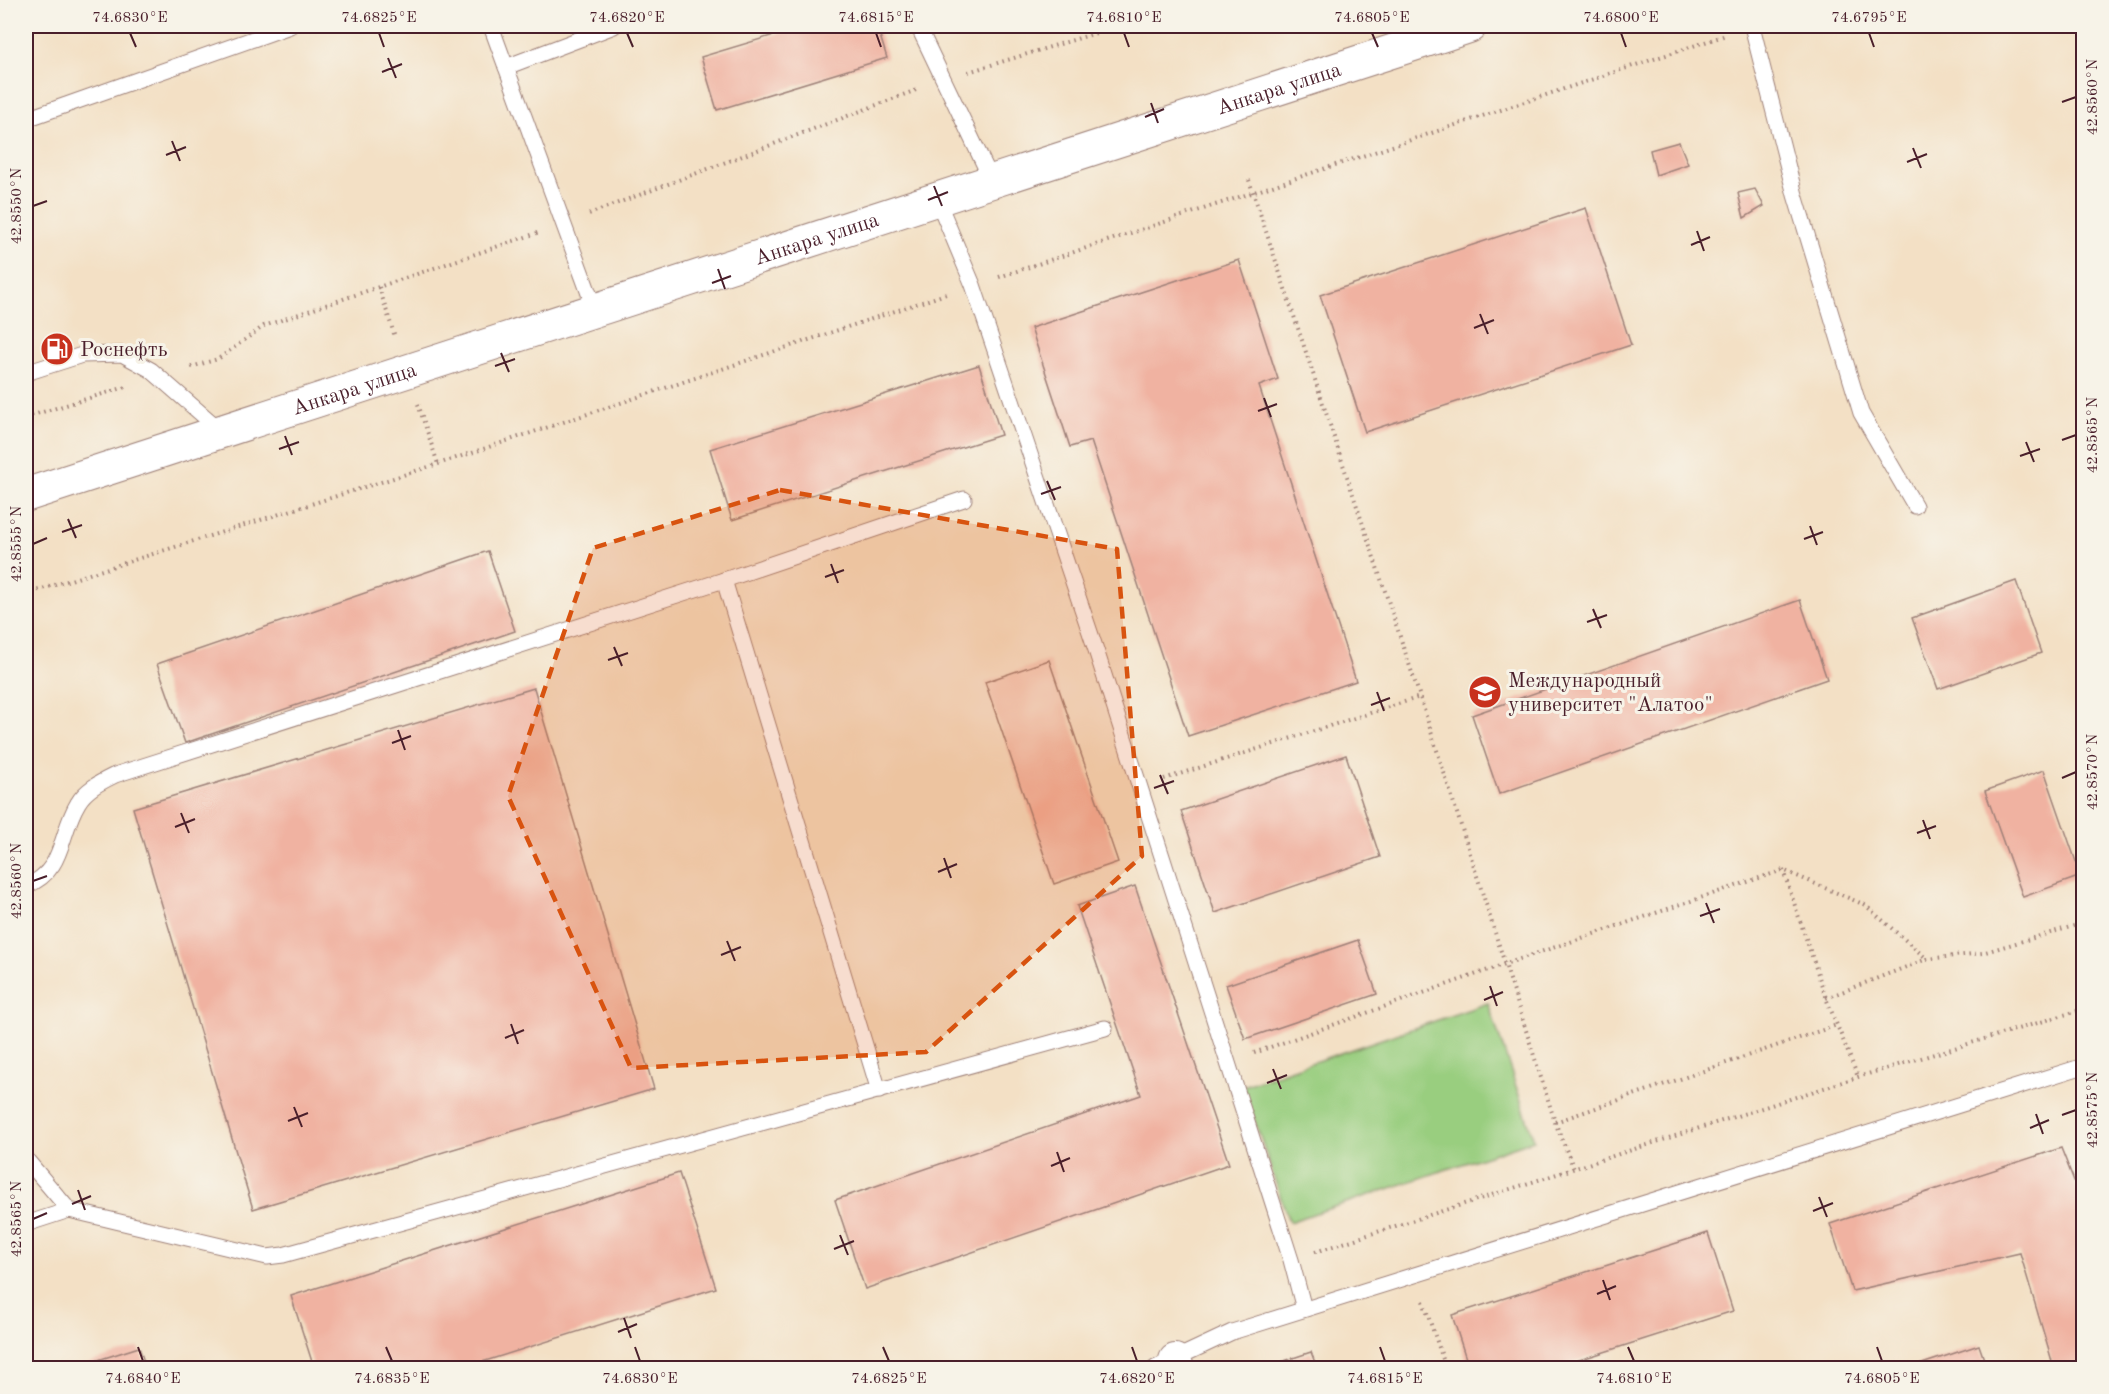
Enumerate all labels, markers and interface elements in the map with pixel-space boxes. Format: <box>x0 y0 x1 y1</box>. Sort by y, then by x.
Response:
text: 74.6830°E <box>92 11 168 26</box>
text: 74.6825°E <box>341 11 417 26</box>
text: 74.6820°E <box>589 11 665 26</box>
text: 74.6815°E <box>838 11 914 26</box>
text: 74.6810°E <box>1086 11 1162 26</box>
text: 74.6805°E <box>1334 11 1410 26</box>
text: 74.6800°E <box>1583 11 1659 26</box>
text: 74.6795°E <box>1831 11 1907 26</box>
text: 42.8560°N <box>2086 58 2101 135</box>
street label: Анкара улица <box>1214 60 1344 120</box>
text: 42.8550°N <box>10 167 25 244</box>
street label: Анкара улица <box>752 210 882 270</box>
fuel station icon: Роснефть <box>39 331 75 367</box>
place label: Роснефть <box>80 340 168 361</box>
street label: Анкара улица <box>290 360 419 420</box>
text: 42.8565°N <box>2086 396 2101 473</box>
text: 42.8555°N <box>10 505 25 582</box>
place label: Международный университет "Алатоо" <box>1508 671 1713 716</box>
school or university icon: Международный университет "Алатоо" <box>1467 674 1503 710</box>
text: 42.8570°N <box>2086 733 2101 810</box>
text: 42.8560°N <box>10 842 25 919</box>
text: 42.8575°N <box>2086 1071 2101 1148</box>
text: 42.8565°N <box>10 1180 25 1257</box>
text: 74.6840°E <box>105 1372 181 1387</box>
text: 74.6835°E <box>354 1372 430 1387</box>
text: 74.6830°E <box>602 1372 678 1387</box>
text: 74.6825°E <box>851 1372 927 1387</box>
text: 74.6820°E <box>1099 1372 1175 1387</box>
text: 74.6815°E <box>1347 1372 1423 1387</box>
text: 74.6810°E <box>1596 1372 1672 1387</box>
text: 74.6805°E <box>1844 1372 1920 1387</box>

